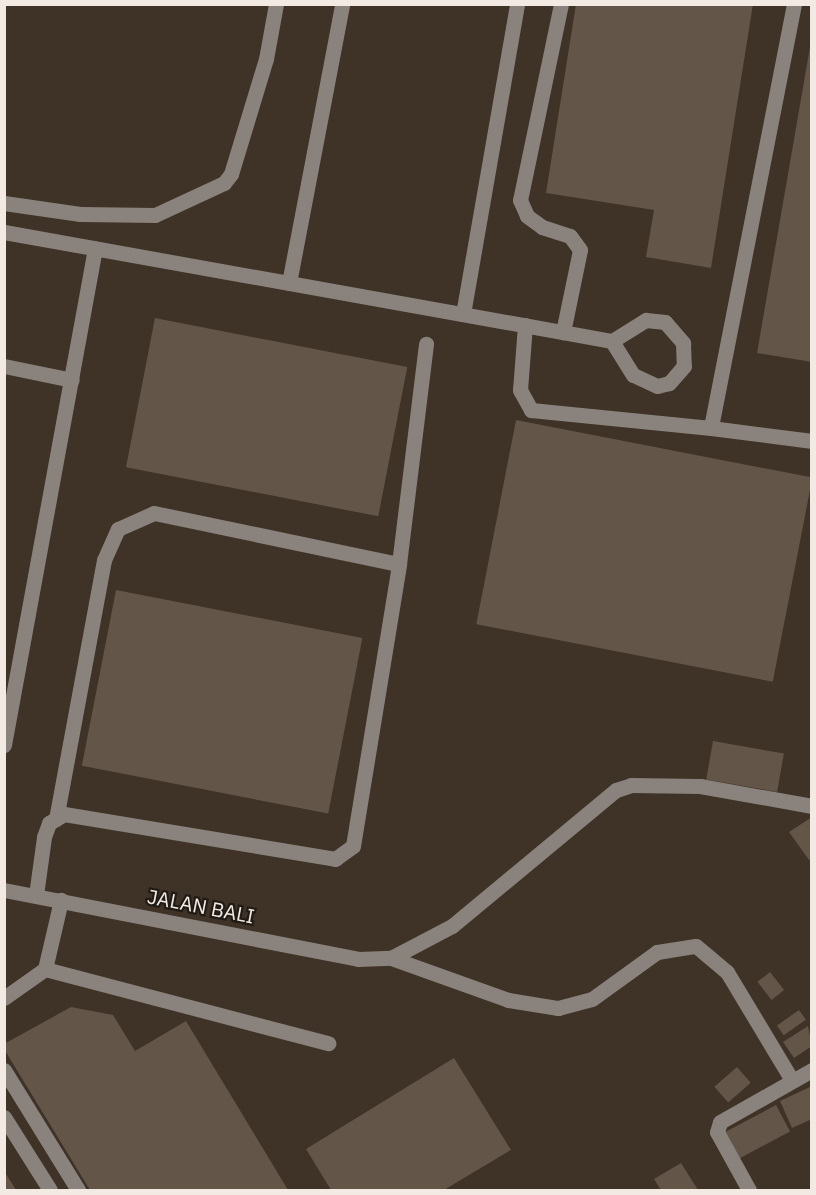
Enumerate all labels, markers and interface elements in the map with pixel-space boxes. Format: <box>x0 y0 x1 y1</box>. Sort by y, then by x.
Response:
street label: JALAN BALI <box>145 884 257 928</box>

